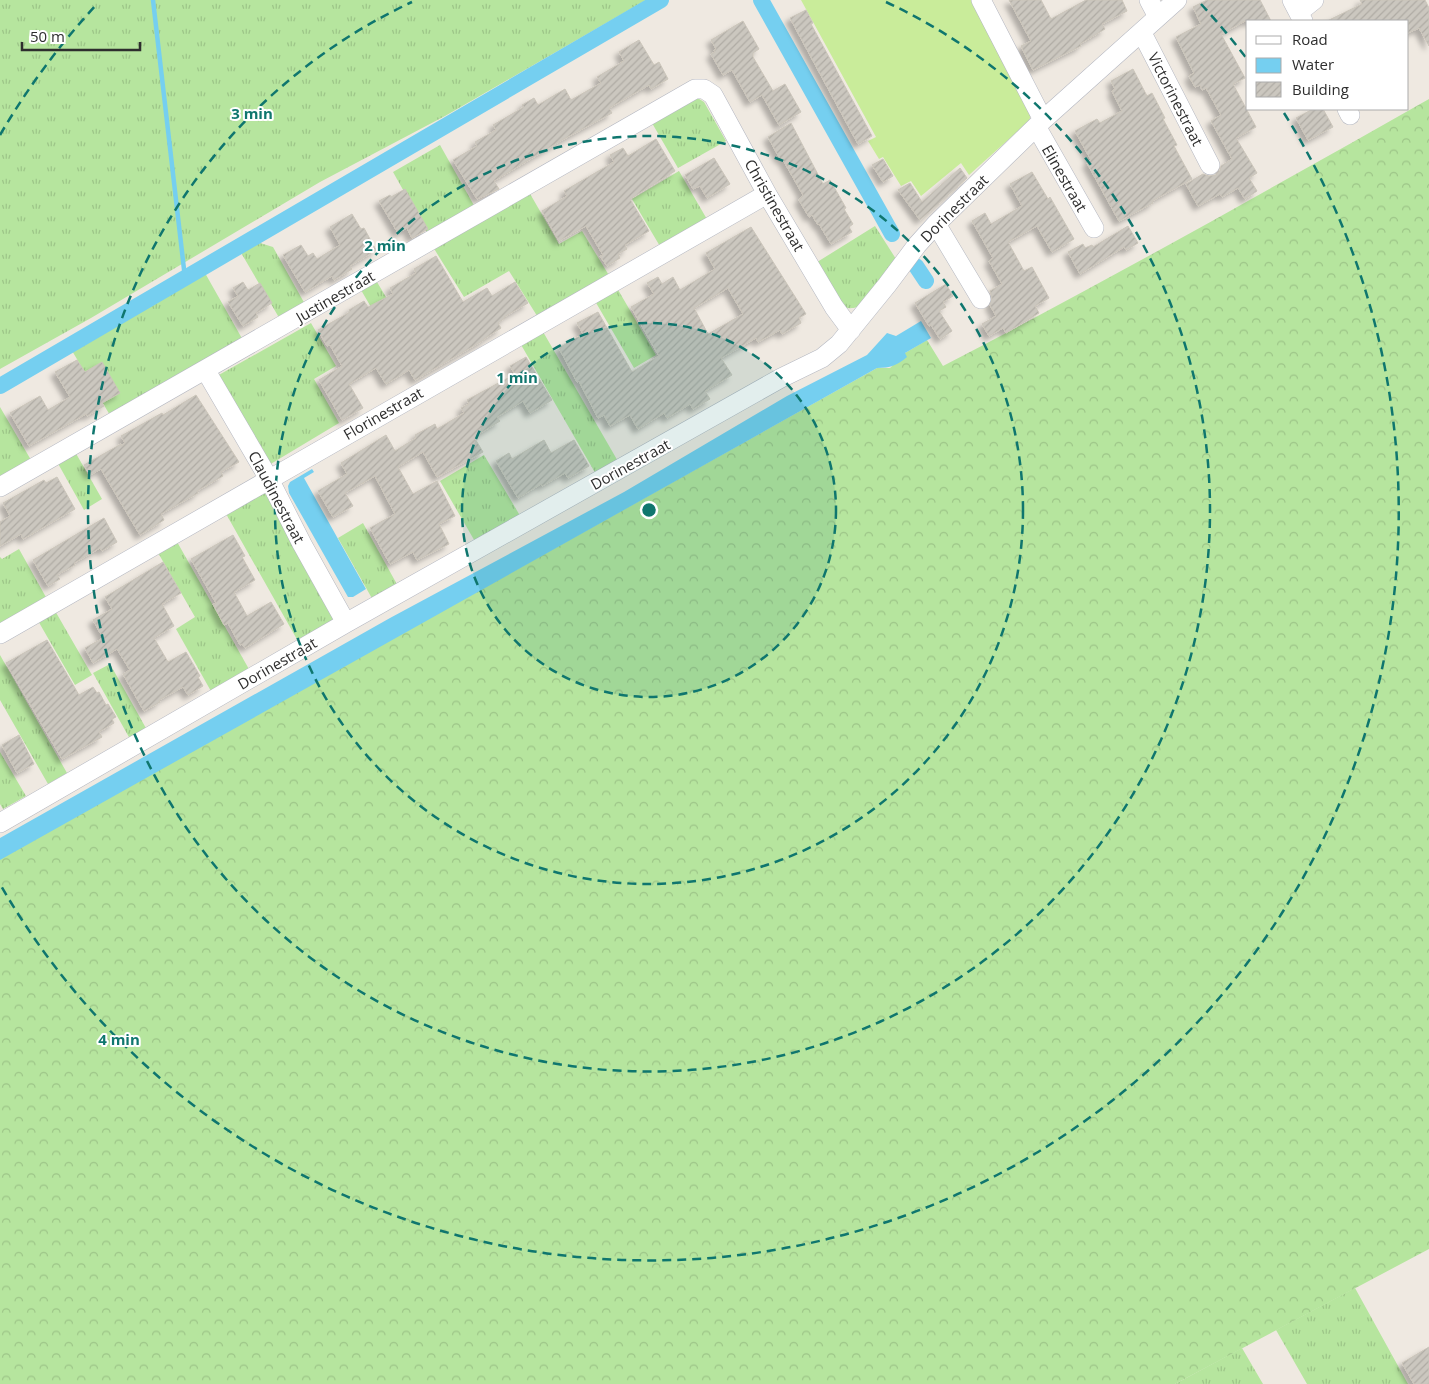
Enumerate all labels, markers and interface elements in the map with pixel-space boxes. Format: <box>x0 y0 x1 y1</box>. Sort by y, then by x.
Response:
scale bar <box>22 20 140 52</box>
legend <box>1246 20 1409 110</box>
text: 50 m <box>30 26 65 46</box>
text: Road <box>1292 29 1328 49</box>
street label: Victorinestraat <box>1144 49 1208 149</box>
text: Water <box>1292 54 1334 74</box>
text: Building <box>1292 79 1349 99</box>
text: 3 min <box>231 103 273 123</box>
street label: Elinestraat <box>1038 141 1092 215</box>
street label: Christinestraat <box>741 155 809 255</box>
street label: Dorinestraat <box>916 170 992 246</box>
text: 2 min <box>364 235 406 255</box>
street label: Justinestraat <box>290 265 378 328</box>
text: 1 min <box>496 367 538 387</box>
street label: Florinestraat <box>340 382 426 444</box>
street label: Dorinestraat <box>587 434 673 494</box>
street label: Claudinestraat <box>244 447 310 547</box>
centre of rings <box>640 501 658 519</box>
street label: Dorinestraat <box>234 632 320 694</box>
text: 4 min <box>98 1029 140 1049</box>

